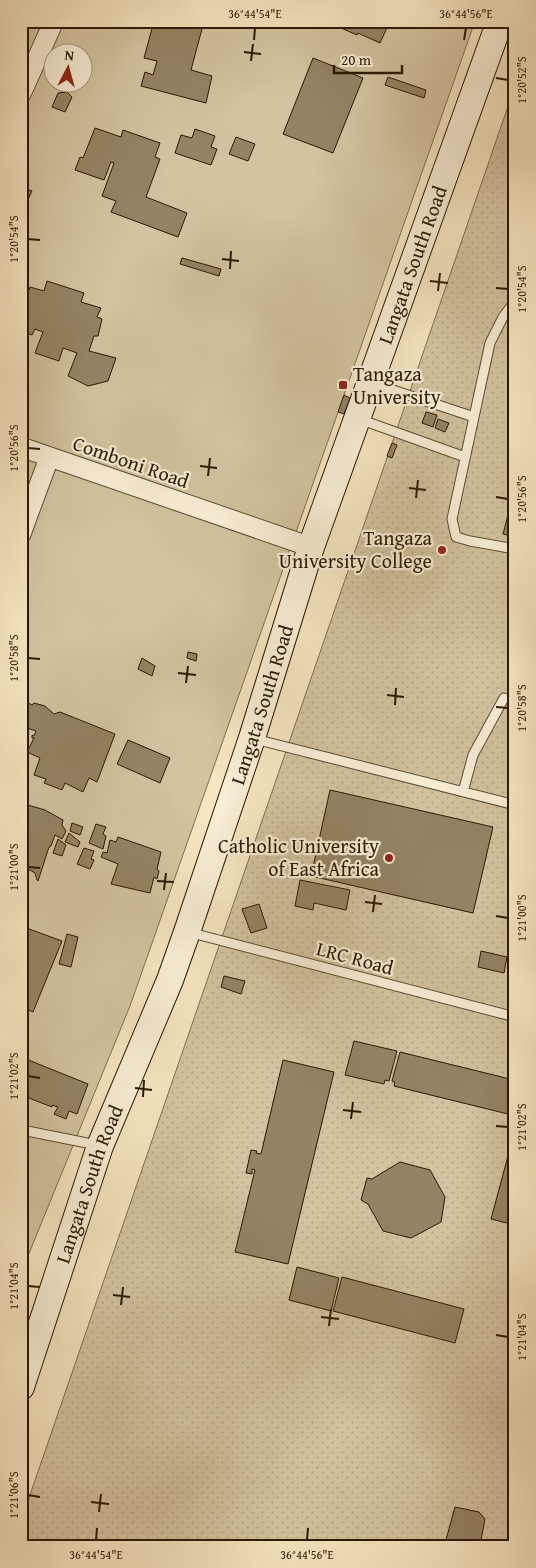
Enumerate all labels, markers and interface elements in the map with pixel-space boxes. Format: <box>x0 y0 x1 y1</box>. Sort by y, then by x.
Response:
text: 36°44'54"E <box>228 5 282 22</box>
text: 36°44'56"E <box>439 5 493 22</box>
north arrow <box>42 42 92 92</box>
scale bar <box>334 42 401 74</box>
text: N <box>64 45 76 66</box>
text: 20 m <box>341 49 372 70</box>
text: 1°20'52"S <box>513 56 530 104</box>
street label: Langata South Road <box>370 181 454 348</box>
text: 1°20'54"S <box>5 215 22 263</box>
text: 1°20'54"S <box>513 265 530 313</box>
place label: Tangaza University <box>353 359 441 411</box>
marker: Tangaza University <box>337 379 349 391</box>
text: 1°20'56"S <box>5 424 22 472</box>
street label: Comboni Road <box>69 428 193 495</box>
text: 1°20'56"S <box>513 475 530 523</box>
place label: Tangaza University College <box>279 523 433 575</box>
marker: Tangaza University College <box>436 544 448 556</box>
street label: Langata South Road <box>222 621 300 788</box>
text: 1°20'58"S <box>5 634 22 682</box>
text: 1°20'58"S <box>513 684 530 732</box>
place label: Catholic University of East Africa <box>218 831 380 883</box>
text: 1°21'00"S <box>5 843 22 891</box>
marker: Catholic University of East Africa <box>383 852 395 864</box>
text: 1°21'00"S <box>513 894 530 942</box>
street label: LRC Road <box>314 933 397 982</box>
text: 1°21'02"S <box>5 1052 22 1100</box>
street label: Langata South Road <box>48 1100 130 1267</box>
text: 1°21'02"S <box>513 1103 530 1151</box>
text: 1°21'04"S <box>5 1262 22 1310</box>
text: 1°21'04"S <box>513 1313 530 1361</box>
text: 1°21'06"S <box>5 1471 22 1519</box>
text: 36°44'54"E <box>69 1546 123 1563</box>
text: 36°44'56"E <box>280 1546 334 1563</box>

